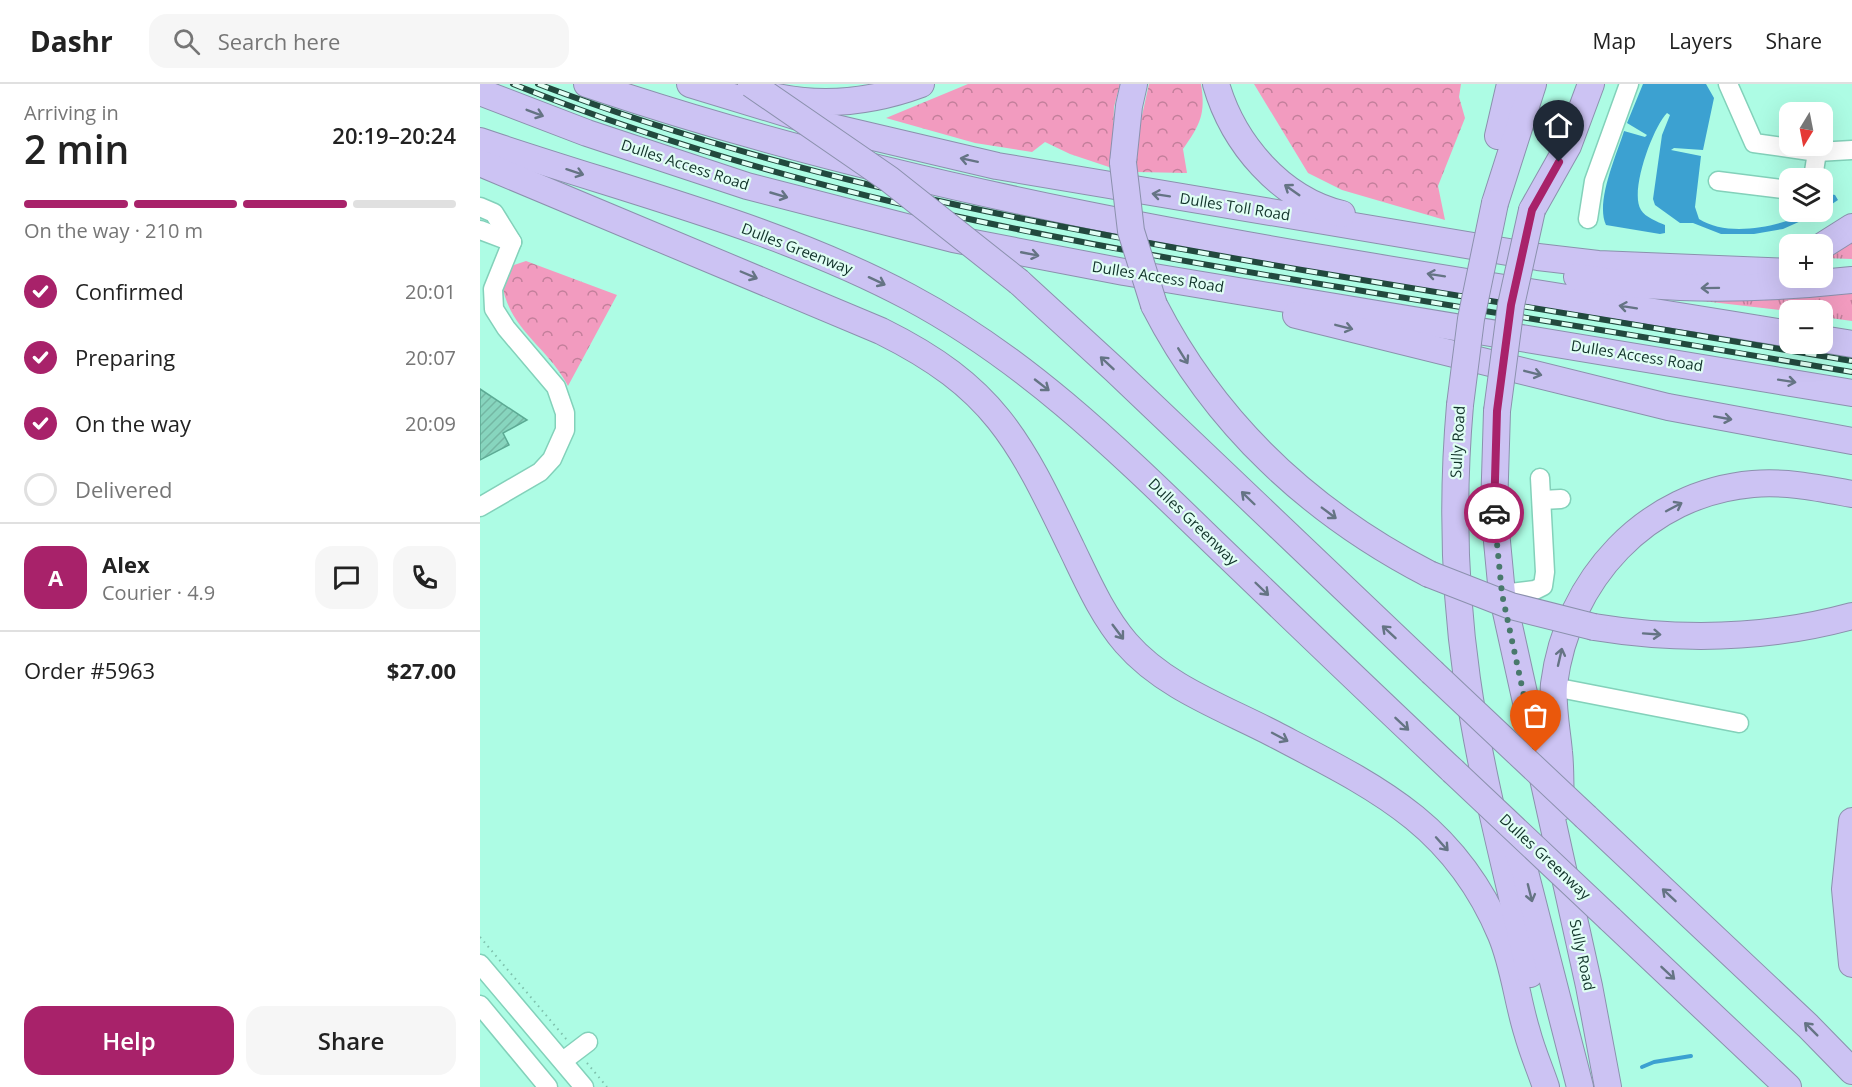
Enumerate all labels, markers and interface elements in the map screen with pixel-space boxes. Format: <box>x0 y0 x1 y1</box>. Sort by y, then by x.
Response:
search box <box>149 14 569 68</box>
text: Dashr <box>30 22 113 60</box>
icon: search <box>170 25 203 58</box>
text: Search here <box>218 26 340 56</box>
text: Map <box>1593 27 1636 55</box>
text: Layers <box>1669 27 1733 55</box>
text: Share <box>1766 27 1822 55</box>
text: Arriving in <box>24 99 119 126</box>
pin <box>1533 100 1584 162</box>
north arrow <box>1779 102 1833 156</box>
map controls <box>1779 102 1833 354</box>
one-way arrow <box>525 108 543 119</box>
icon: home <box>1542 109 1575 142</box>
text: 20:19–20:24 <box>332 120 456 150</box>
text: 2 min <box>24 122 129 175</box>
street label: Dulles Access Road <box>619 134 752 194</box>
one-way arrow <box>959 154 979 165</box>
one-way arrow <box>566 167 585 178</box>
button: layers <box>1779 168 1833 222</box>
one-way arrow <box>1285 184 1301 196</box>
street label: Dulles Toll Road <box>1178 187 1292 225</box>
one-way arrow <box>1151 189 1171 200</box>
one-way arrow <box>769 190 788 201</box>
text: On the way · 210 m <box>24 217 203 244</box>
street label: Dulles Greenway <box>739 218 856 279</box>
button: + <box>1779 234 1833 288</box>
one-way arrow <box>1020 249 1039 260</box>
street label: Dulles Access Road <box>1091 256 1226 296</box>
one-way arrow <box>1426 269 1446 280</box>
one-way arrow <box>740 270 758 281</box>
icon: check <box>24 275 57 308</box>
text: Confirmed <box>75 276 184 306</box>
one-way arrow <box>867 276 885 288</box>
text: 20:01 <box>405 278 456 305</box>
one-way arrow <box>1700 282 1720 294</box>
button: − <box>1779 300 1833 354</box>
one-way arrow <box>1619 301 1639 312</box>
one-way arrow <box>1334 321 1353 333</box>
street label: Dulles Access Road <box>1570 335 1705 375</box>
icon: check <box>24 341 57 374</box>
text: Preparing <box>75 342 175 372</box>
text: 20:07 <box>405 344 456 371</box>
one-way arrow <box>1176 347 1189 364</box>
one-way arrow <box>1100 355 1115 370</box>
one-way arrow <box>1523 368 1542 380</box>
one-way arrow <box>1776 376 1796 387</box>
one-way arrow <box>1034 378 1050 391</box>
street label: Sully Road <box>1445 405 1469 479</box>
icon: check <box>24 407 57 440</box>
text: On the way <box>75 408 191 438</box>
text: 20:09 <box>405 410 456 437</box>
one-way arrow <box>1713 413 1732 424</box>
street label: Dulles Greenway <box>1144 473 1243 570</box>
text: Delivered <box>75 474 173 504</box>
courier <box>1464 483 1524 543</box>
one-way arrow <box>1240 491 1255 505</box>
icon: car <box>1478 497 1511 530</box>
one-way arrow <box>1665 501 1682 513</box>
one-way arrow <box>1321 507 1337 519</box>
button: chat <box>315 546 378 609</box>
button: phone <box>393 546 456 609</box>
text: Alex <box>102 549 150 579</box>
text: A <box>48 562 63 592</box>
text: Courier · 4.9 <box>102 579 215 606</box>
one-way arrow <box>1254 581 1269 596</box>
one-way arrow <box>1112 624 1124 640</box>
one-way arrow <box>1382 626 1397 640</box>
one-way arrow <box>1642 629 1662 640</box>
one-way arrow <box>1554 647 1566 666</box>
text: Order #5963 <box>24 655 155 685</box>
text: $27.00 <box>387 655 456 685</box>
pin <box>1510 690 1561 752</box>
icon: bag <box>1519 699 1552 732</box>
one-way arrow <box>1395 716 1410 731</box>
one-way arrow <box>1271 731 1288 743</box>
street label: Dulles Greenway <box>1496 809 1596 904</box>
one-way arrow <box>1435 836 1449 851</box>
one-way arrow <box>1525 883 1537 902</box>
one-way arrow <box>1662 888 1677 903</box>
street label: Sully Road <box>1566 917 1600 992</box>
one-way arrow <box>1660 966 1675 980</box>
button: Help <box>24 1006 234 1075</box>
button: Share <box>246 1006 456 1075</box>
one-way arrow <box>1804 1022 1819 1036</box>

